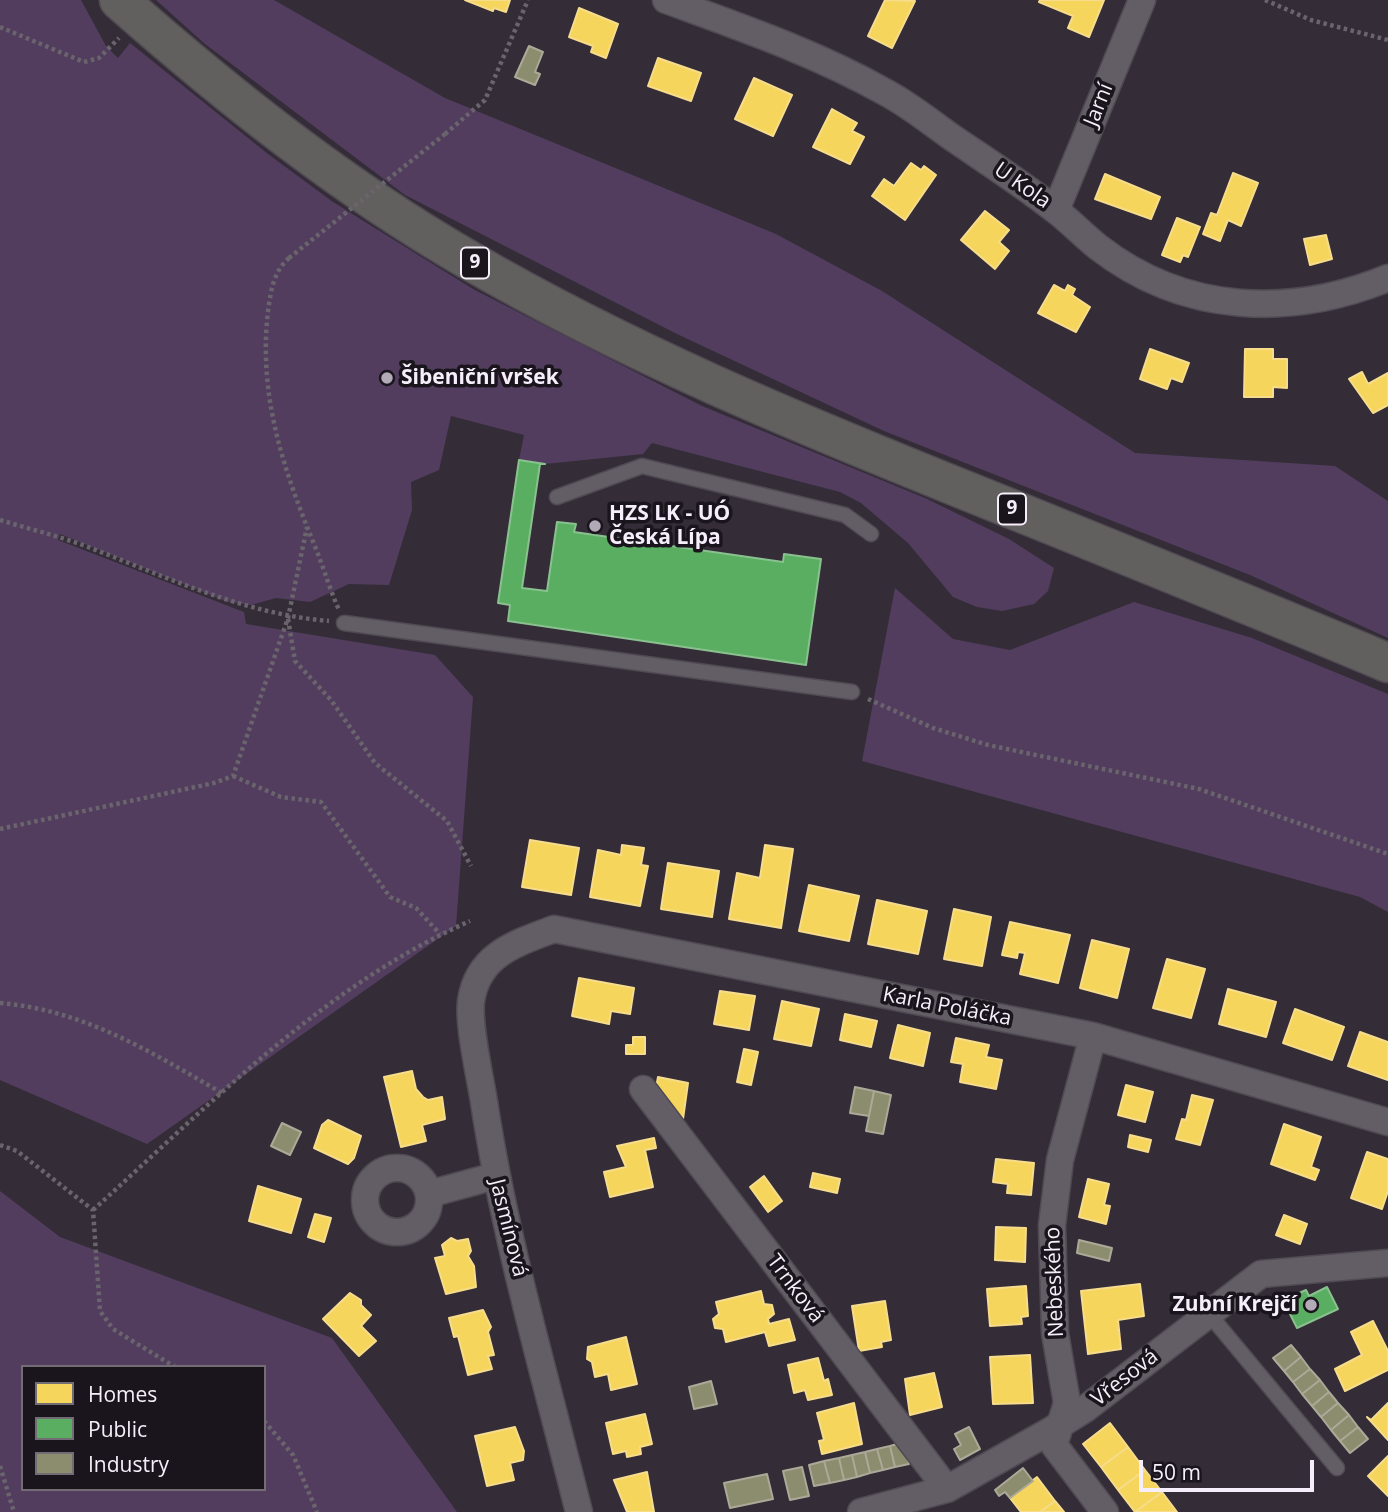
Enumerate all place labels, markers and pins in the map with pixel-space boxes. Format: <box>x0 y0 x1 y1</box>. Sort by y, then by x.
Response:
place label: Šibeniční vršek <box>401 365 559 391</box>
marker: Šibeniční vršek <box>379 370 395 386</box>
place label: HZS LK - UÓ Česká Lípa <box>609 501 730 551</box>
marker: HZS LK - UÓ Česká Lípa <box>587 518 603 534</box>
place label: Zubní Krejčí <box>1173 1292 1297 1318</box>
marker: Zubní Krejčí <box>1303 1297 1319 1313</box>

